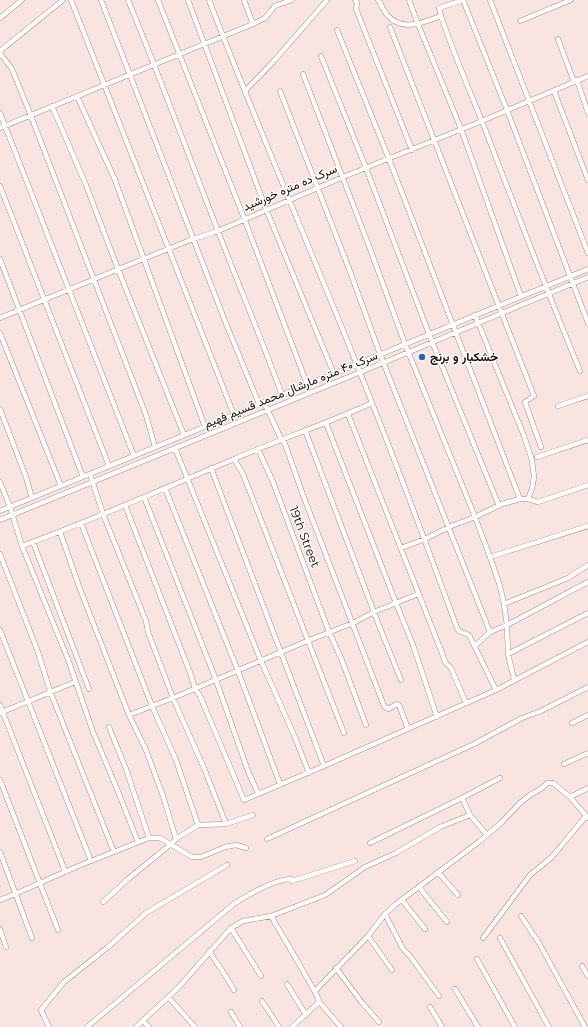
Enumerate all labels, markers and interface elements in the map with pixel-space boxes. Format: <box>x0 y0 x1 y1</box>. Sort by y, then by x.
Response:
street label: سرک ده متره خورشید <box>241 162 339 214</box>
street label: سرک ۴۰ متره مارشال محمد قسیم فهیم <box>202 348 380 432</box>
place label: خشکبار و برنج <box>430 350 498 364</box>
marker: خشکبار و برنج <box>417 352 427 362</box>
street label: 19th Street <box>286 504 322 570</box>

